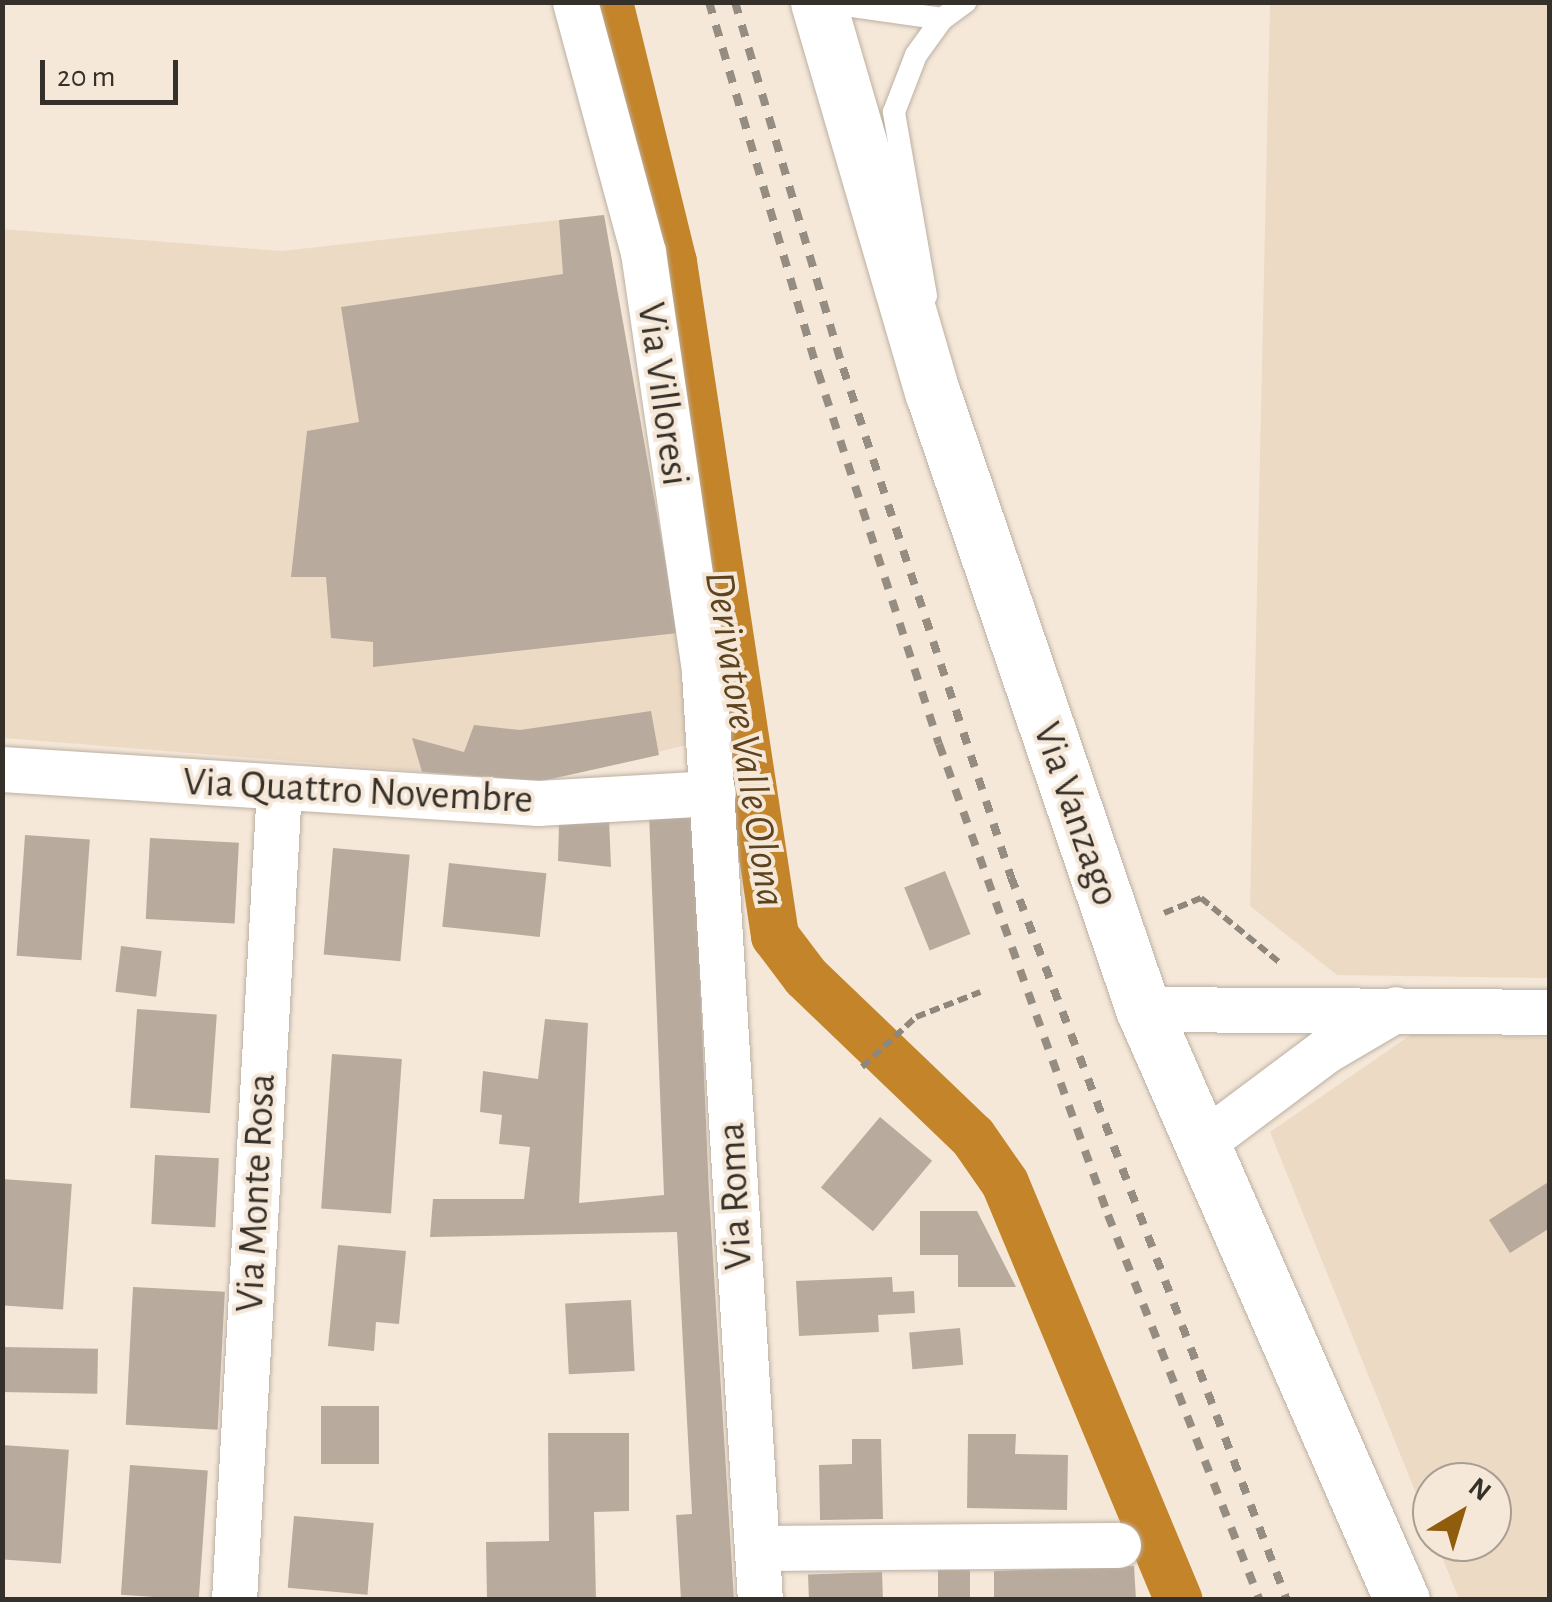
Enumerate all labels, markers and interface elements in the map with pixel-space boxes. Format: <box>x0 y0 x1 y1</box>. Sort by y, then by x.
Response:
scale bar <box>45 40 182 102</box>
text: 20 m <box>57 62 115 92</box>
street label: Via Villoresi <box>626 299 700 489</box>
water label: Derivatore Valle Olona <box>694 568 796 910</box>
street label: Via Vanzago <box>1022 716 1130 912</box>
street label: Via Quattro Novembre <box>182 758 534 824</box>
street label: Via Monte Rosa <box>226 1072 286 1314</box>
street label: Via Roma <box>707 1121 763 1271</box>
north arrow <box>1412 1462 1512 1562</box>
text: N <box>1463 1473 1496 1507</box>

